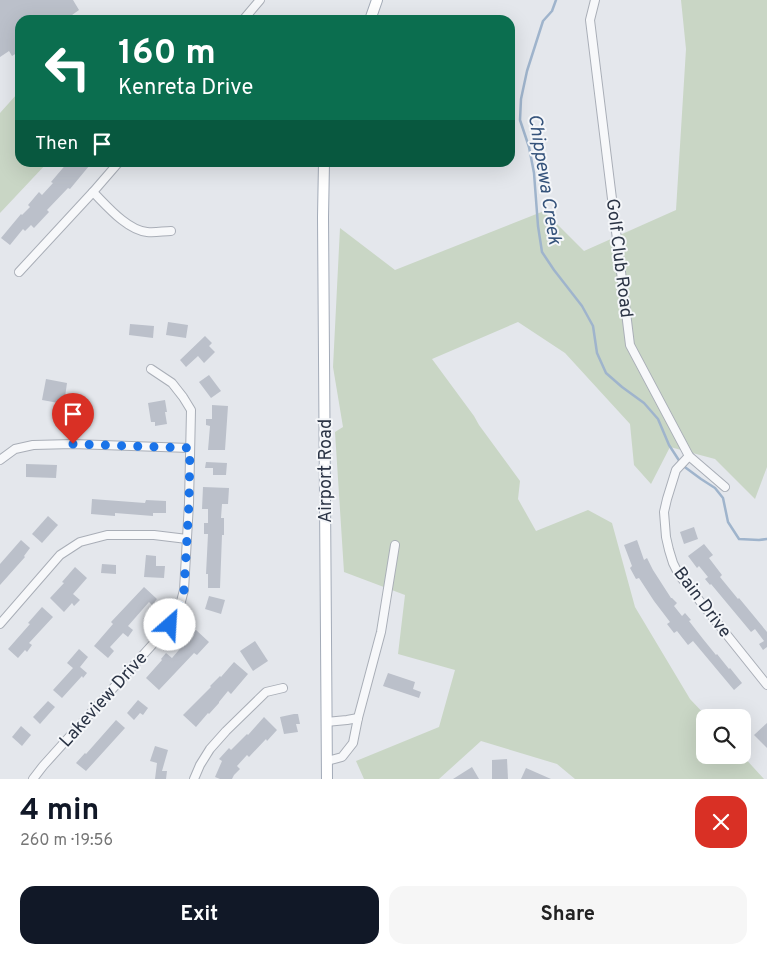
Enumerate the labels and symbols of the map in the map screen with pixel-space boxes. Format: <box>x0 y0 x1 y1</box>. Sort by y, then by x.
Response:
water label: Chippewa Creek <box>522 112 566 247</box>
street label: Golf Club Road <box>600 197 637 319</box>
pin <box>52 393 94 444</box>
street label: Airport Road <box>315 419 338 523</box>
street label: Bain Drive <box>668 563 736 643</box>
position arrow <box>143 598 195 650</box>
street label: Lakeview Drive <box>55 647 153 753</box>

